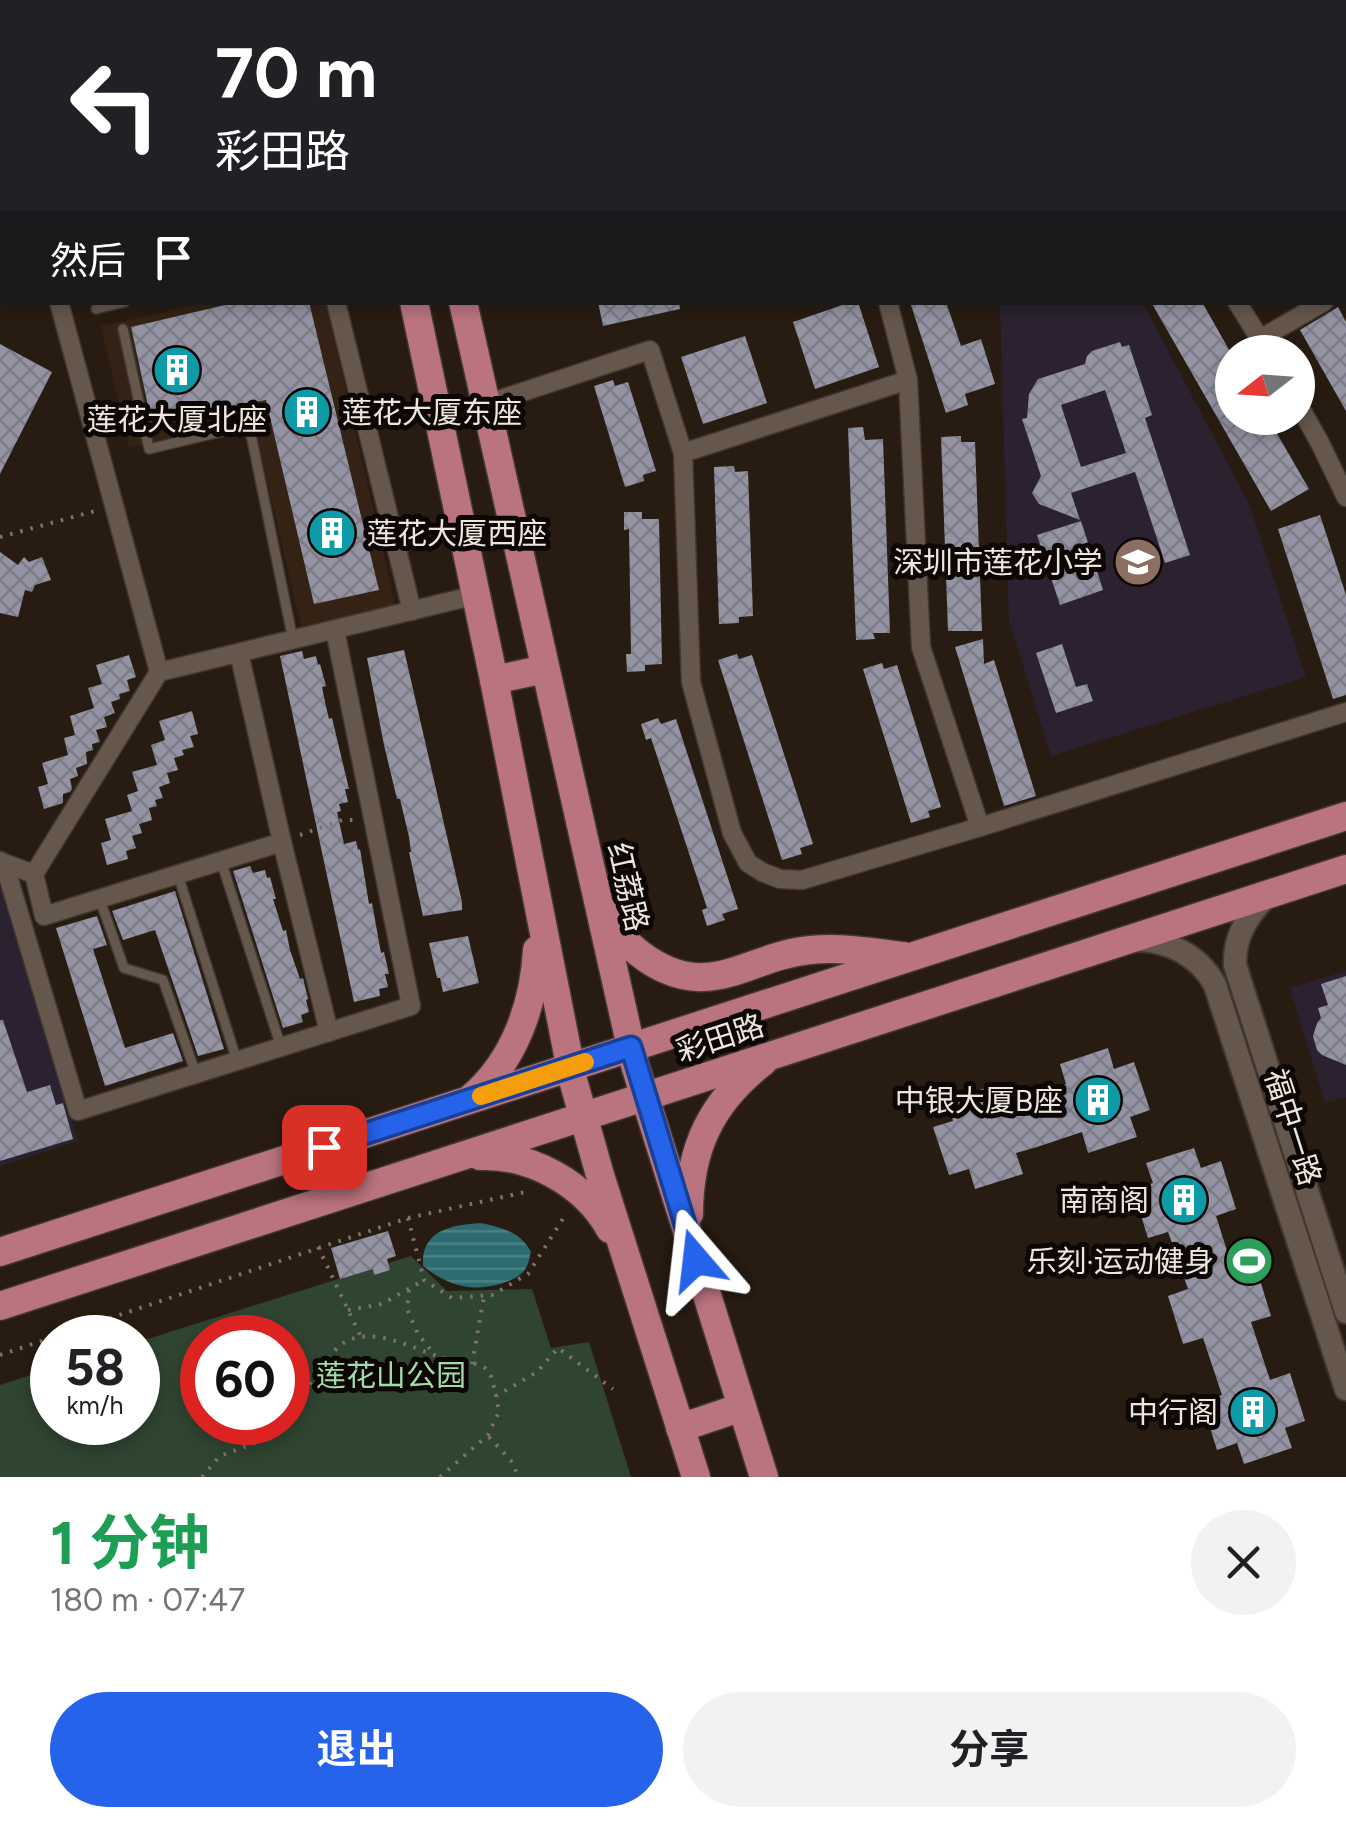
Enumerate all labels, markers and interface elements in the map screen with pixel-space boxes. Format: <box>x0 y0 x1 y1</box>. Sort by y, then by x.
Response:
text: 70 m <box>215 30 377 115</box>
icon: left <box>50 40 180 170</box>
text: 彩田路 <box>215 124 350 178</box>
icon: arrive <box>146 230 201 285</box>
text: 然后 <box>50 238 126 284</box>
north arrow <box>1215 335 1315 435</box>
map controls <box>1215 335 1315 435</box>
building icon: 莲花大厦北座 <box>151 344 203 396</box>
building icon: 莲花大厦东座 <box>281 386 333 438</box>
place label: 莲花大厦东座 <box>342 394 522 431</box>
place label: 莲花大厦北座 <box>87 401 267 438</box>
building icon: 莲花大厦西座 <box>306 507 358 559</box>
place label: 莲花大厦西座 <box>367 515 547 552</box>
school or university icon: 深圳市莲花小学 <box>1112 536 1164 588</box>
place label: 深圳市莲花小学 <box>893 544 1103 581</box>
street label: 红荔路 <box>600 839 656 935</box>
street label: 彩田路 <box>671 1006 769 1070</box>
street label: 福中一路 <box>1257 1064 1329 1190</box>
building icon: 中银大厦B座 <box>1072 1074 1124 1126</box>
place label: 中银大厦B座 <box>895 1082 1063 1119</box>
pin <box>282 1105 367 1190</box>
icon: arrive <box>297 1120 352 1175</box>
building icon: 南商阁 <box>1158 1174 1210 1226</box>
place label: 南商阁 <box>1059 1182 1149 1219</box>
position arrow <box>644 1208 748 1312</box>
sports icon: 乐刻·运动健身 <box>1223 1235 1275 1287</box>
place label: 乐刻·运动健身 <box>1026 1243 1214 1280</box>
speed limit sign: 60 <box>180 1315 310 1445</box>
text: 58 <box>65 1337 125 1398</box>
park label: 莲花山公园 <box>316 1357 466 1394</box>
building icon: 中行阁 <box>1227 1386 1279 1438</box>
text: km/h <box>66 1390 124 1420</box>
place label: 中行阁 <box>1128 1394 1218 1431</box>
text: 1 分钟 <box>50 1507 210 1579</box>
button: close <box>1191 1510 1296 1615</box>
text: 180 m · 07:47 <box>50 1581 245 1619</box>
button: 退出 <box>50 1692 663 1807</box>
button: 分享 <box>683 1692 1296 1807</box>

